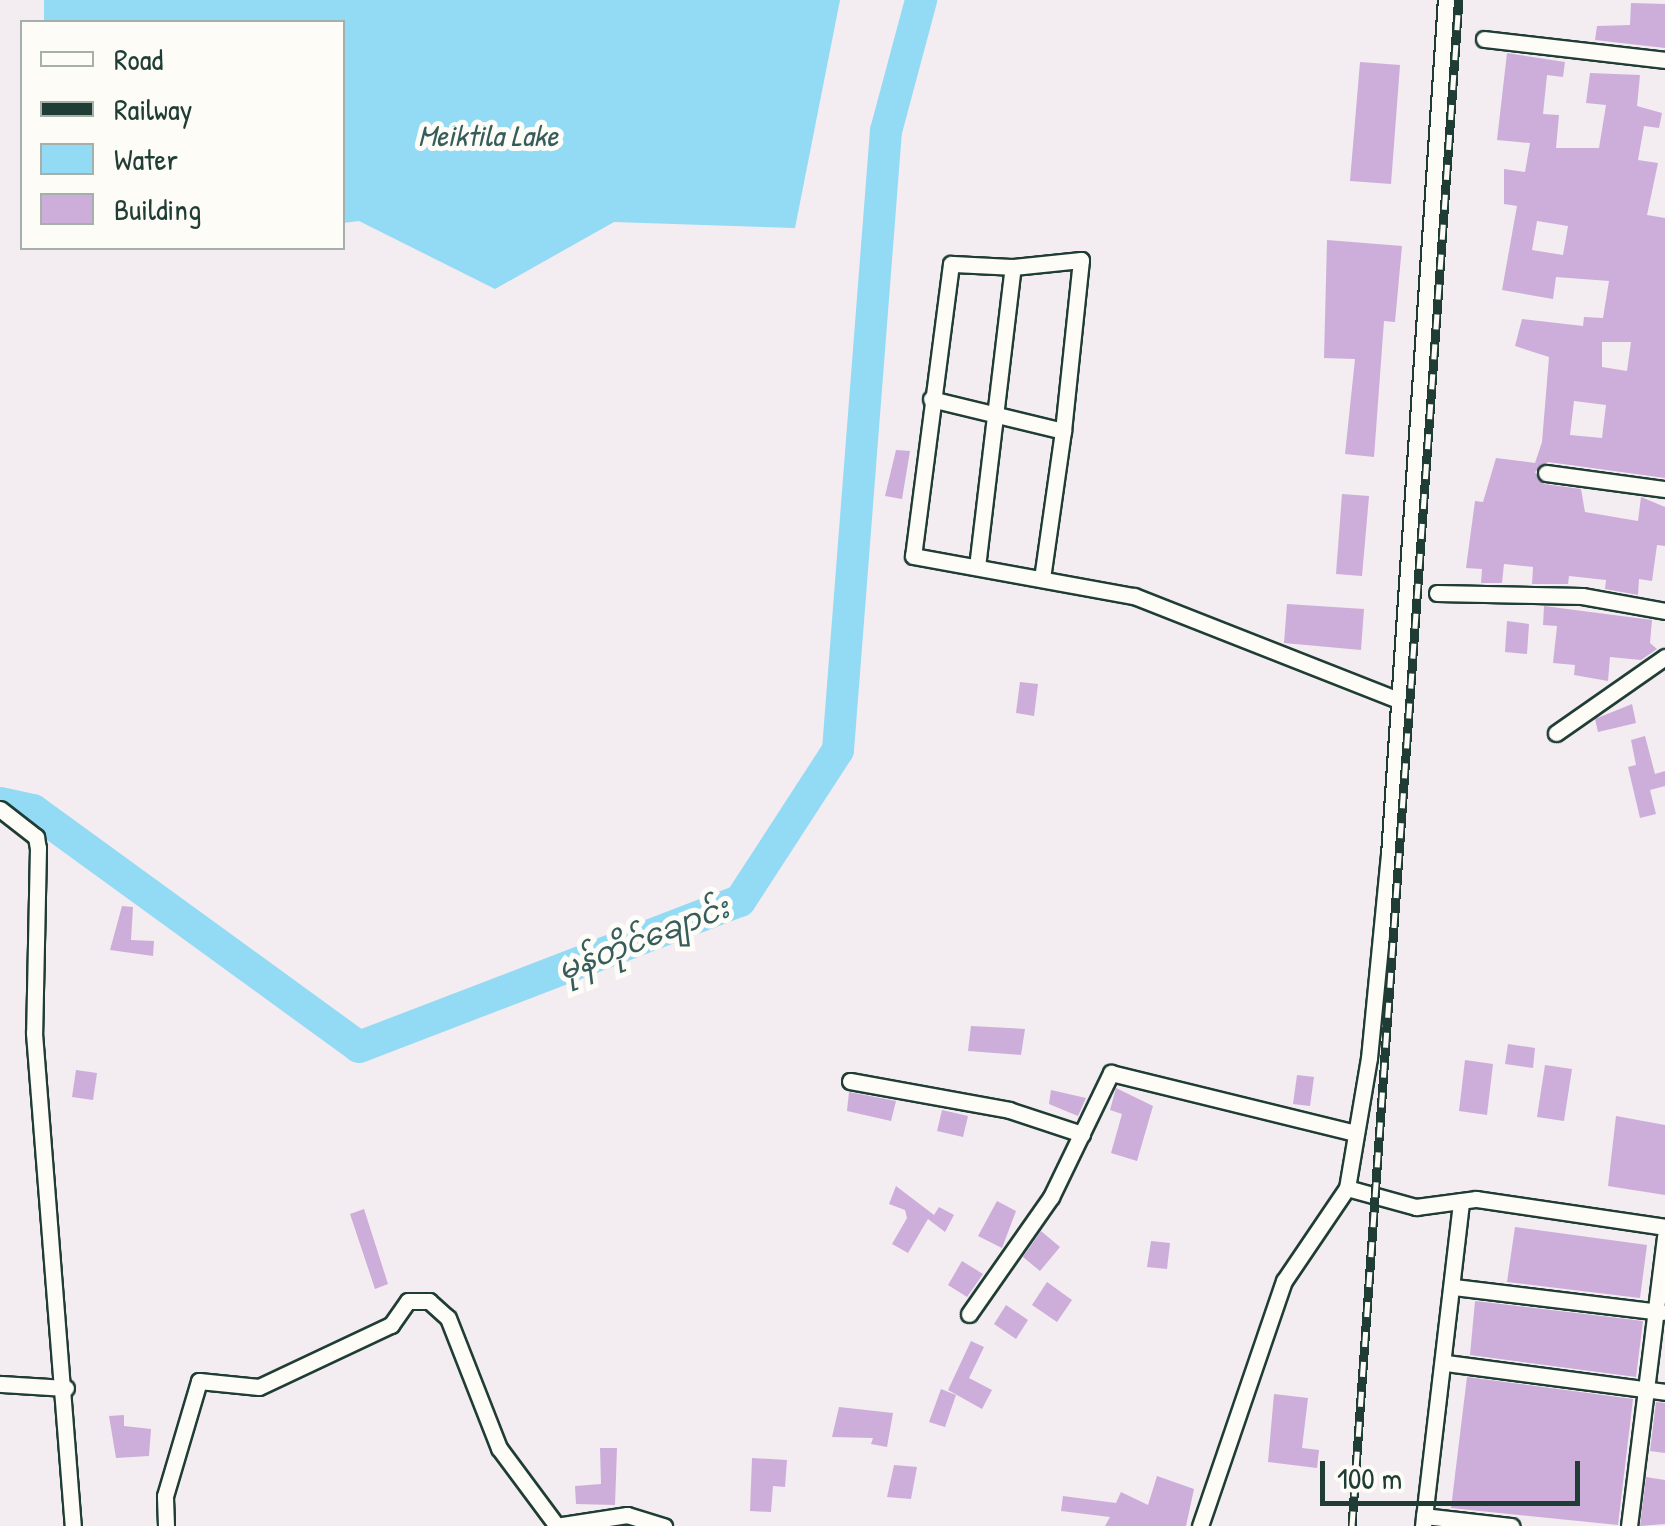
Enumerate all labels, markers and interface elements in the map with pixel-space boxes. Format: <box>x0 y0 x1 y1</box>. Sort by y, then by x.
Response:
legend <box>20 20 345 250</box>
text: Road <box>114 39 163 79</box>
text: Railway <box>114 89 192 129</box>
water label: Meiktila Lake <box>418 117 558 153</box>
text: Water <box>114 139 178 179</box>
text: Building <box>114 189 201 229</box>
water label: မုန်တိုင်ချောင်း <box>552 889 734 987</box>
scale bar <box>1325 1441 1585 1503</box>
text: 100 m <box>1337 1458 1402 1498</box>

